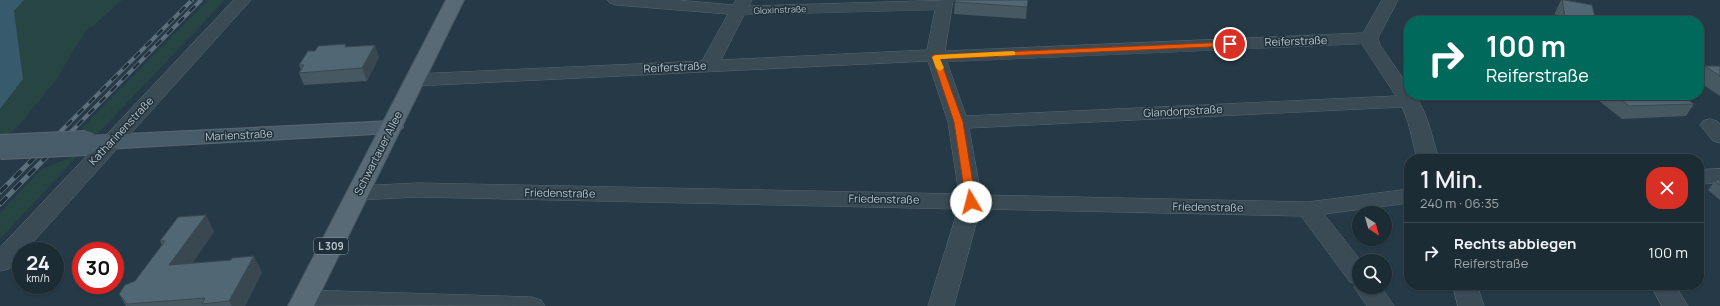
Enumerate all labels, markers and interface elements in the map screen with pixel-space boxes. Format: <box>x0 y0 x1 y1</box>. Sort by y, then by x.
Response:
street label: Gloxinstraße <box>753 2 807 17</box>
pin <box>1213 27 1247 61</box>
text: 100 m <box>1486 27 1566 65</box>
street label: Reiferstraße <box>1264 32 1328 49</box>
icon: right <box>1420 32 1472 84</box>
icon: arrive <box>1219 33 1241 55</box>
street label: Reiferstraße <box>643 57 707 76</box>
text: Reiferstraße <box>1486 63 1589 87</box>
street label: Katharinenstraße <box>85 93 157 168</box>
street label: Glandorpstraße <box>1143 101 1224 120</box>
street label: Schwartauer Allee <box>350 108 405 197</box>
street label: Marienstraße <box>205 125 274 144</box>
text: 1 Min. <box>1420 162 1483 195</box>
button: close <box>1646 167 1688 209</box>
position arrow <box>950 181 992 223</box>
street label: Friedenstraße <box>524 184 596 201</box>
street label: Friedenstraße <box>848 190 920 207</box>
text: 240 m · 06:35 <box>1420 194 1499 212</box>
street label: Friedenstraße <box>1172 198 1244 215</box>
north arrow <box>1352 206 1392 246</box>
map controls <box>1352 206 1392 294</box>
text: Rechts abbiegen <box>1454 233 1576 254</box>
road number: L 309 <box>314 238 348 254</box>
speed limit sign: 30 <box>72 242 124 294</box>
icon: right <box>1420 242 1442 264</box>
text: 100 m <box>1648 242 1688 263</box>
text: 24 <box>26 249 50 276</box>
button: search <box>1352 254 1392 294</box>
text: Reiferstraße <box>1454 254 1528 272</box>
text: km/h <box>26 271 50 285</box>

